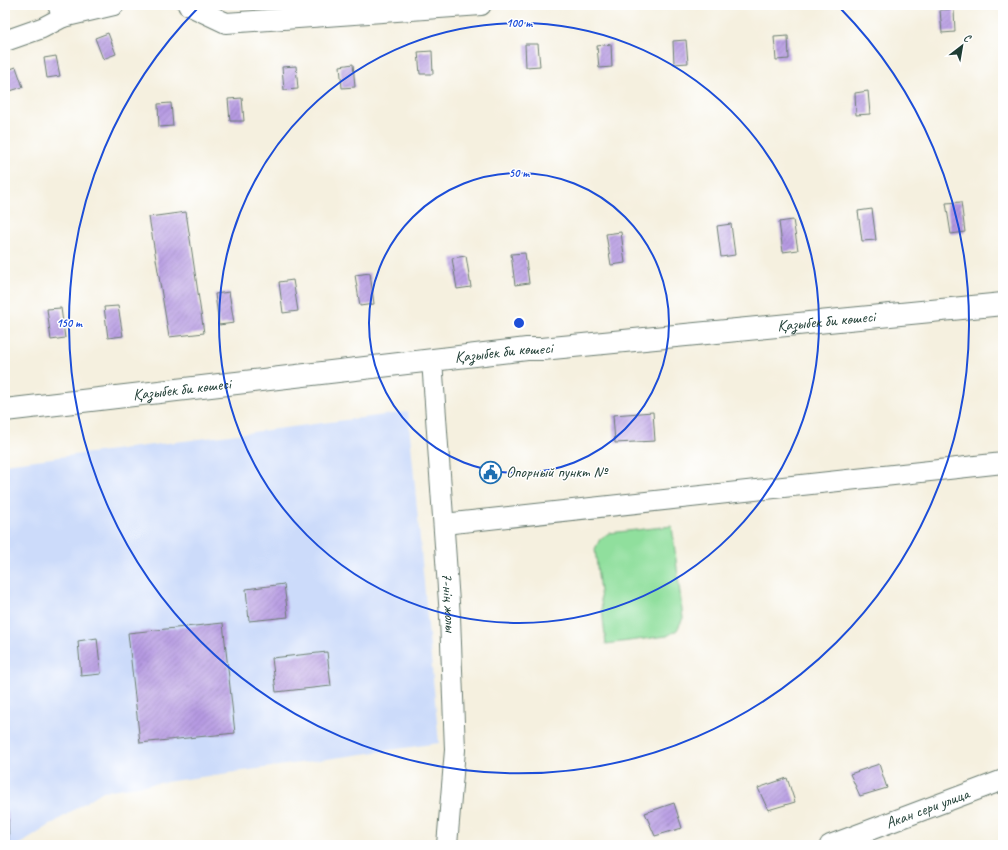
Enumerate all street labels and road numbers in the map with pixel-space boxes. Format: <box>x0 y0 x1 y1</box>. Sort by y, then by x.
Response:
street label: Қазыбек би көшесі <box>776 306 878 336</box>
street label: Қазыбек би көшесі <box>454 338 556 367</box>
street label: Қазыбек би көшесі <box>132 373 234 405</box>
street label: 7-нің жолы <box>437 572 461 634</box>
street label: Акан сери улица <box>883 783 973 833</box>

